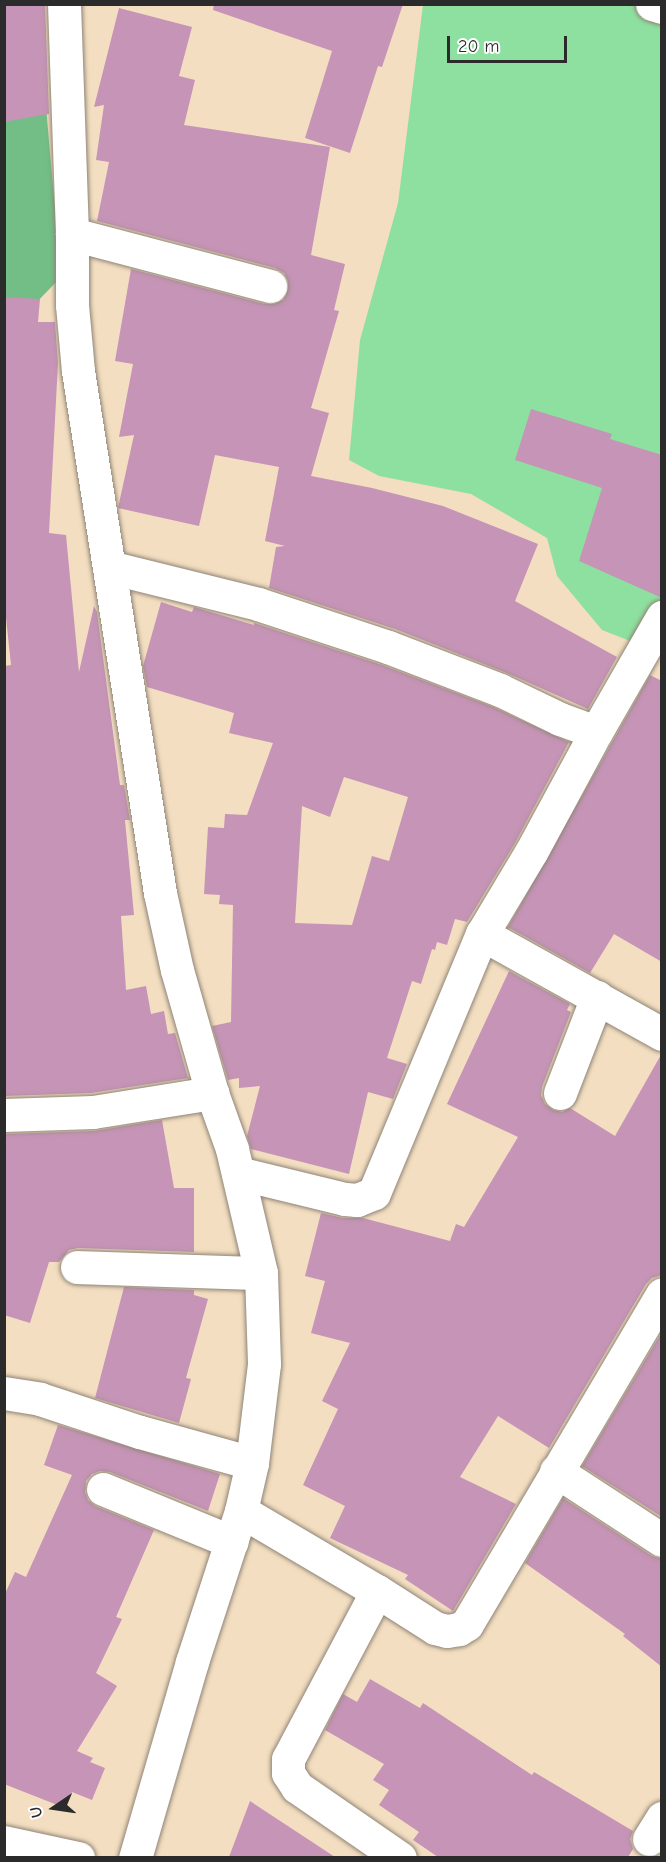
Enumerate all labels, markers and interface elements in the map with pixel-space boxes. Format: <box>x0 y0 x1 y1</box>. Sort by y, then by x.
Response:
scale bar <box>450 24 570 62</box>
text: 20 m <box>458 36 499 57</box>
north arrow <box>24 1778 84 1838</box>
text: U <box>26 1805 46 1819</box>

